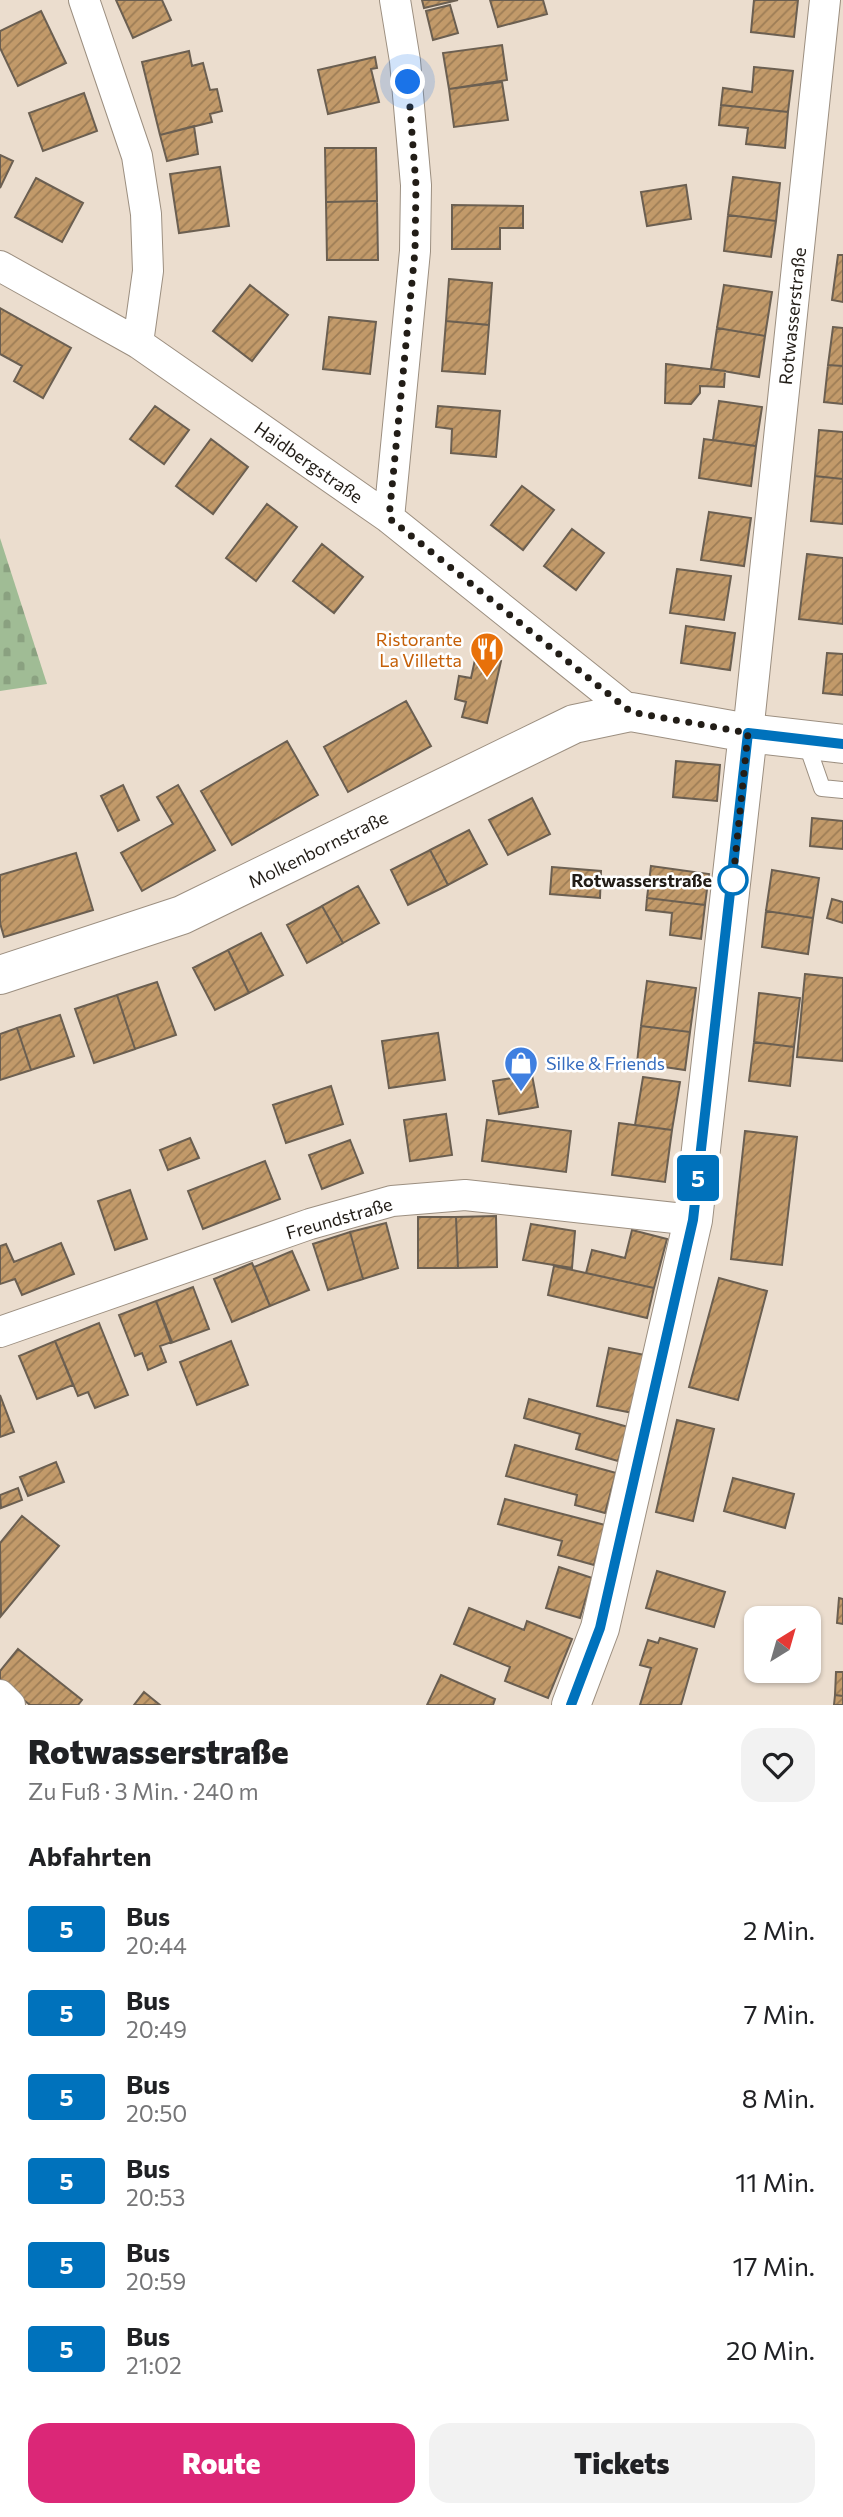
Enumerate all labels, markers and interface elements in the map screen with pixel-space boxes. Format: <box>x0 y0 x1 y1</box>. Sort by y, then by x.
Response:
your location <box>390 64 425 99</box>
street label: Rotwasserstraße <box>774 246 810 386</box>
street label: Haidbergstraße <box>251 416 367 508</box>
place label: Ristorante La Villetta <box>376 628 462 671</box>
restaurant icon: Ristorante La Villetta <box>468 630 506 679</box>
street label: Molkenbornstraße <box>244 806 392 892</box>
marker: Rotwasserstraße <box>718 865 748 895</box>
place label: Rotwasserstraße <box>571 869 712 891</box>
shop icon: Silke & Friends <box>502 1044 540 1093</box>
place label: Silke & Friends <box>546 1052 665 1074</box>
line badge: 5 <box>675 1155 721 1201</box>
text: 5 <box>691 1163 705 1192</box>
street label: Freundstraße <box>283 1192 395 1244</box>
north arrow <box>744 1606 821 1684</box>
map controls <box>744 1606 821 1683</box>
button: heart <box>741 1728 815 1802</box>
text: Rotwasserstraße <box>28 1730 289 1771</box>
text: Zu Fuß · 3 Min. · 240 m <box>28 1777 259 1805</box>
text: Abfahrten <box>28 1840 151 1871</box>
text: Bus <box>126 1900 170 1931</box>
text: 5 <box>60 1914 74 1943</box>
text: 2 Min. <box>743 1914 815 1945</box>
text: 20:44 <box>126 1931 187 1959</box>
text: Bus <box>126 1984 170 2015</box>
text: 5 <box>60 1998 74 2027</box>
text: 7 Min. <box>744 1998 815 2029</box>
text: 20:49 <box>126 2015 187 2043</box>
text: Bus <box>126 2068 170 2099</box>
text: 5 <box>60 2082 74 2111</box>
text: 8 Min. <box>742 2082 815 2113</box>
text: 20:50 <box>126 2099 187 2127</box>
text: Bus <box>126 2152 170 2183</box>
text: 5 <box>60 2166 74 2195</box>
text: 11 Min. <box>735 2166 815 2197</box>
text: 20:53 <box>126 2183 185 2211</box>
text: Bus <box>126 2236 170 2267</box>
text: 5 <box>60 2250 74 2279</box>
text: 17 Min. <box>733 2250 815 2281</box>
text: 20:59 <box>126 2267 186 2295</box>
text: Bus <box>126 2320 170 2351</box>
text: 5 <box>60 2334 74 2363</box>
text: 20 Min. <box>726 2334 815 2365</box>
text: 21:02 <box>126 2351 182 2379</box>
button: Route <box>28 2423 415 2503</box>
button: Tickets <box>429 2423 815 2503</box>

